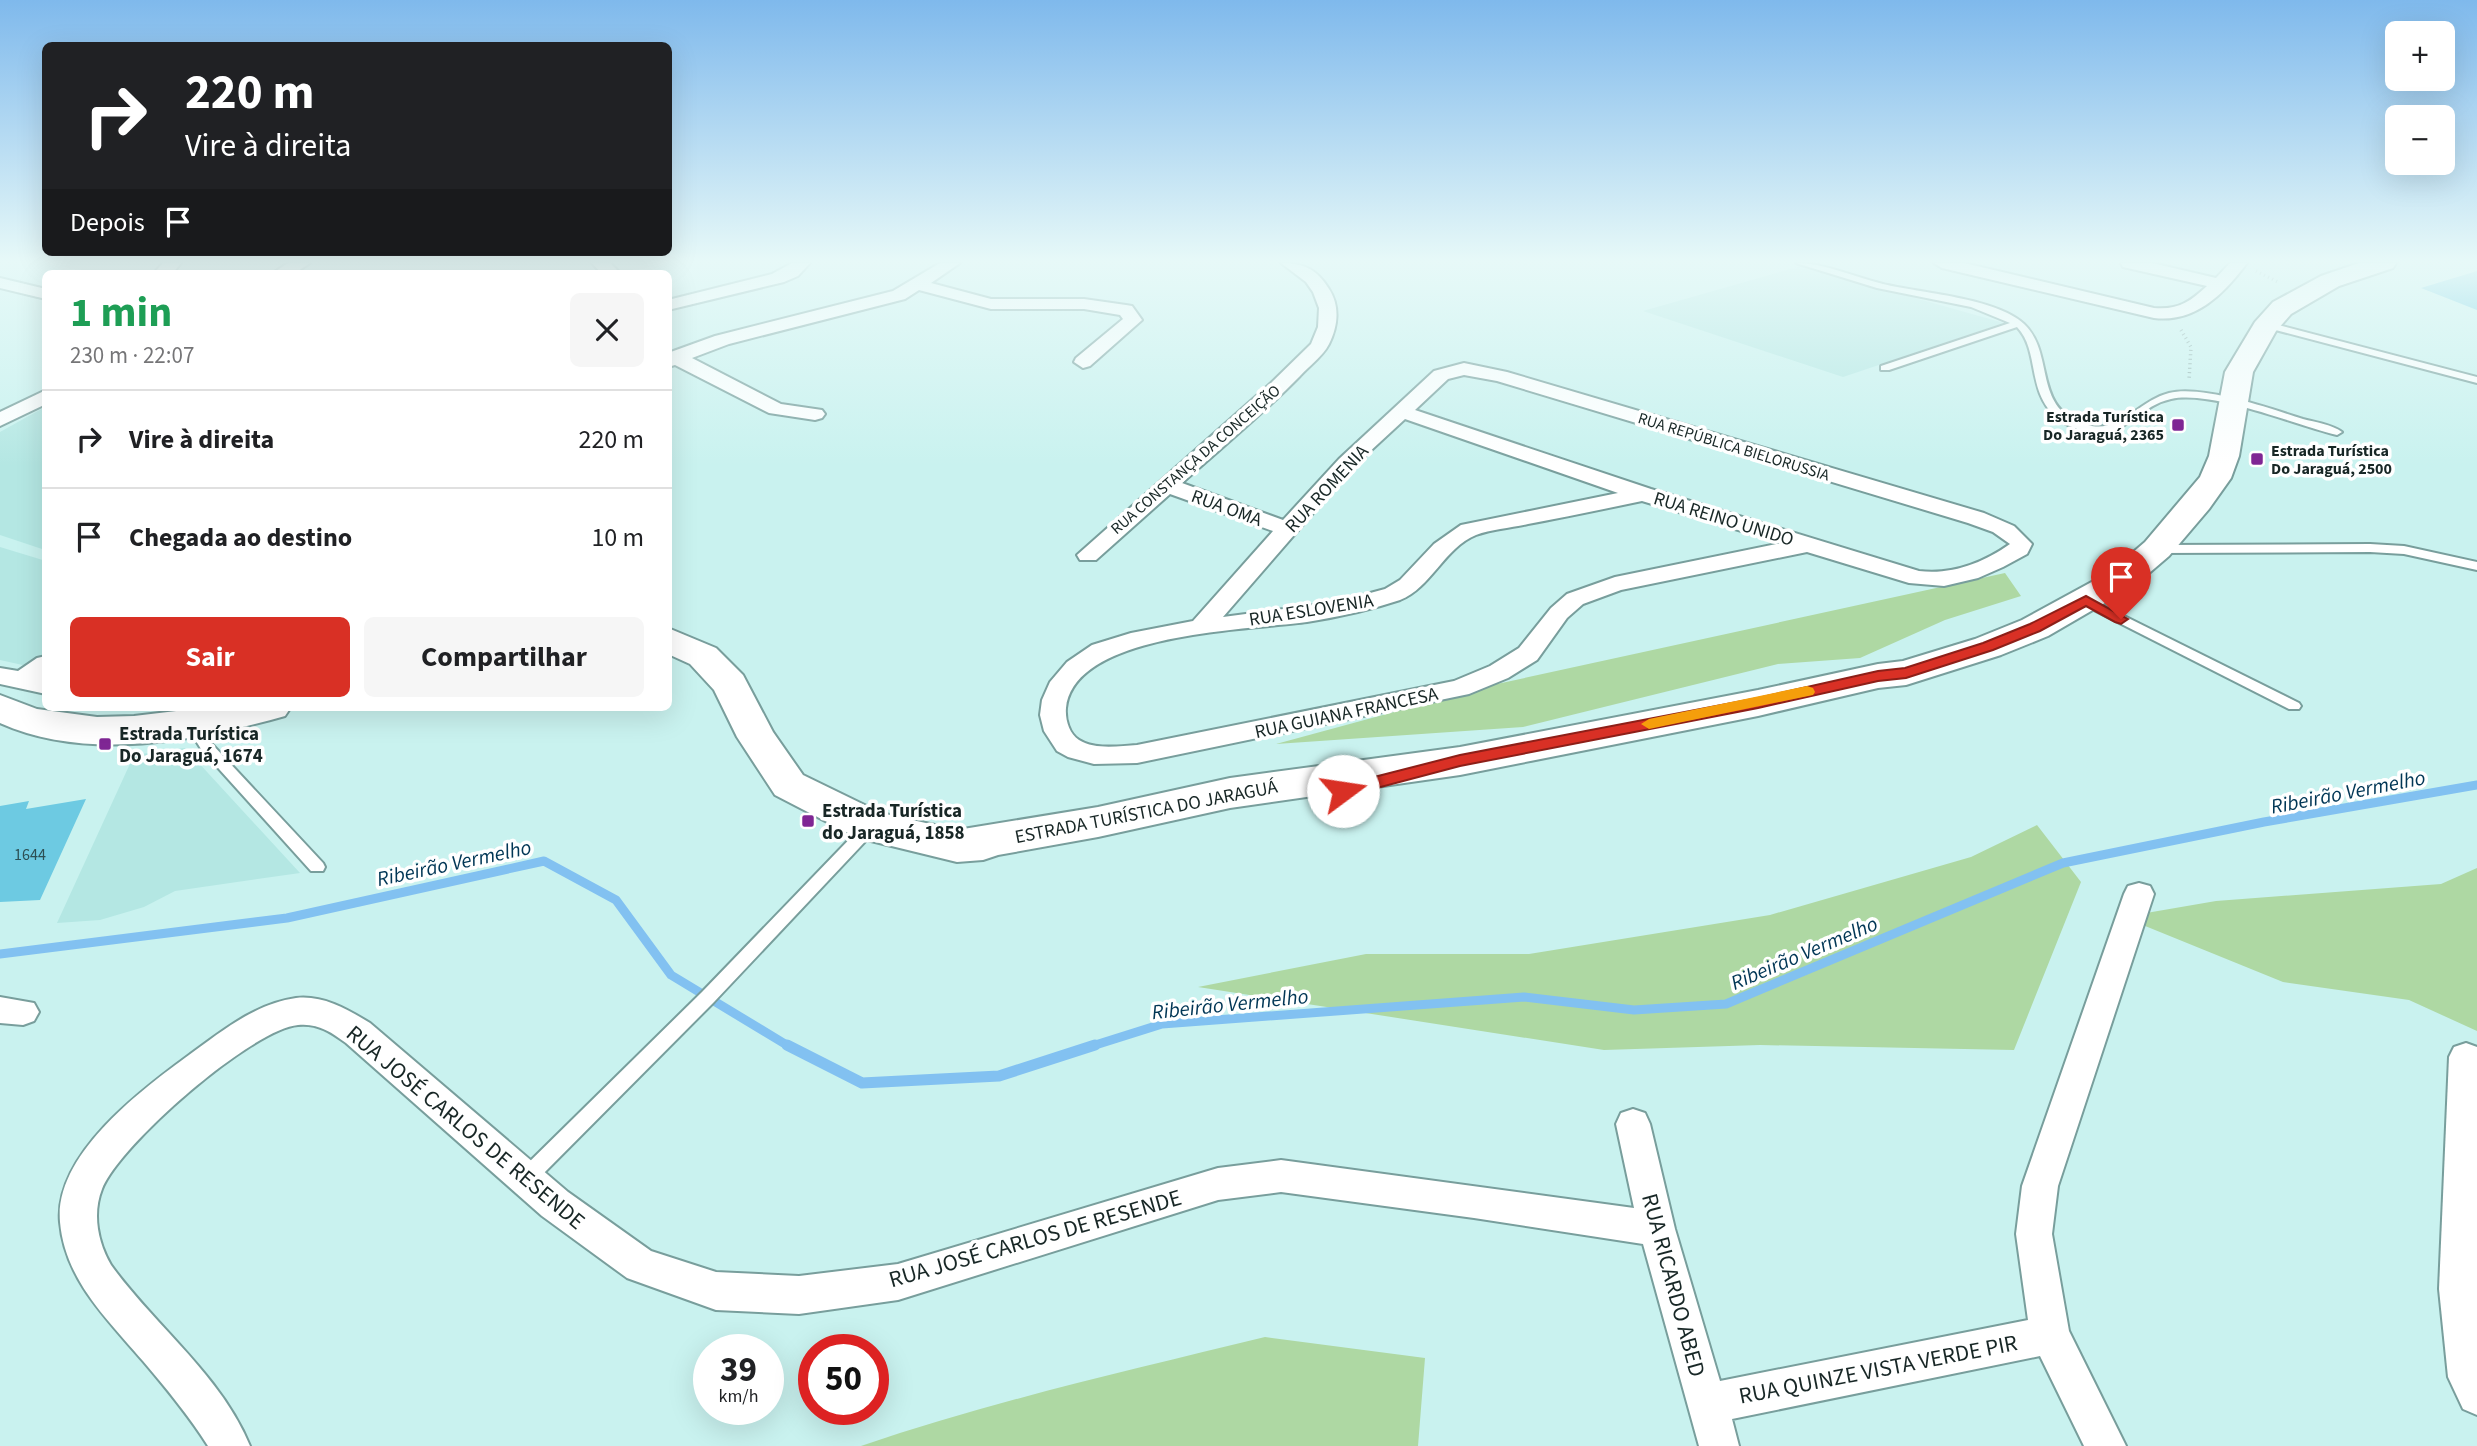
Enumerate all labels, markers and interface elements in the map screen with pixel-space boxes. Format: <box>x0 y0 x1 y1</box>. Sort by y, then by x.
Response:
map controls <box>2385 21 2455 175</box>
button: + <box>2385 21 2455 91</box>
text: 220 m <box>185 58 314 128</box>
icon: right <box>70 70 161 161</box>
button: − <box>2385 105 2455 175</box>
text: Vire à direita <box>185 123 351 169</box>
icon: arrive <box>159 203 197 241</box>
text: Depois <box>70 204 145 241</box>
text: 1 min <box>70 283 172 343</box>
button: close <box>570 293 644 367</box>
text: 230 m · 22:07 <box>70 339 194 372</box>
street label: RUA CONSTANÇA DA CONCEIÇÃO <box>1106 380 1285 540</box>
place label: Estrada Turística Do Jaraguá, 2365 <box>2043 406 2164 446</box>
street label: RUA REPÚBLICA BIELORUSSIA <box>1635 407 1833 487</box>
marker: Estrada Turística Do Jaraguá, 2365 <box>2170 417 2186 433</box>
icon: right <box>70 420 108 458</box>
text: Vire à direita <box>129 421 274 458</box>
text: 220 m <box>578 421 644 458</box>
street label: RUA ROMENIA <box>1279 438 1376 539</box>
place label: Estrada Turística Do Jaraguá, 2500 <box>2271 440 2392 480</box>
marker: Estrada Turística Do Jaraguá, 2500 <box>2249 451 2265 467</box>
street label: RUA OMA <box>1187 483 1266 534</box>
street label: RUA REINO UNIDO <box>1650 485 1797 554</box>
icon: arrive <box>70 518 108 556</box>
text: Chegada ao destino <box>129 519 352 556</box>
text: 10 m <box>591 519 644 556</box>
pin <box>2091 547 2151 619</box>
icon: arrive <box>2102 558 2140 596</box>
street label: RUA ESLOVENIA <box>1247 587 1376 634</box>
button: Sair <box>70 617 350 697</box>
button: Compartilhar <box>364 617 644 697</box>
street label: RUA GUIANA FRANCESA <box>1252 681 1441 746</box>
place label: Estrada Turística Do Jaraguá, 1674 <box>119 721 263 770</box>
marker: Estrada Turística Do Jaraguá, 1674 <box>97 736 113 752</box>
position arrow <box>1306 754 1380 828</box>
water label: Ribeirão Vermelho <box>2268 762 2428 822</box>
street label: ESTRADA TURÍSTICA DO JARAGUÁ <box>1013 774 1281 851</box>
place label: Estrada Turística do Jaraguá, 1858 <box>822 798 965 847</box>
marker: Estrada Turística do Jaraguá, 1858 <box>800 813 816 829</box>
water label: Ribeirão Vermelho <box>374 832 534 894</box>
house number: 1644 <box>14 844 46 866</box>
water label: Ribeirão Vermelho <box>1726 908 1882 998</box>
water label: Ribeirão Vermelho <box>1150 981 1310 1027</box>
street label: RUA JOSÉ CARLOS DE RESENDE <box>339 1017 592 1237</box>
street label: RUA JOSÉ CARLOS DE RESENDE <box>885 1181 1185 1296</box>
street label: RUA RICARDO ABED <box>1633 1190 1714 1381</box>
street label: RUA QUINZE VISTA VERDE PIR <box>1736 1326 2020 1413</box>
speed limit sign: 50 <box>798 1334 889 1425</box>
text: 39 <box>720 1345 757 1395</box>
text: km/h <box>719 1384 758 1409</box>

